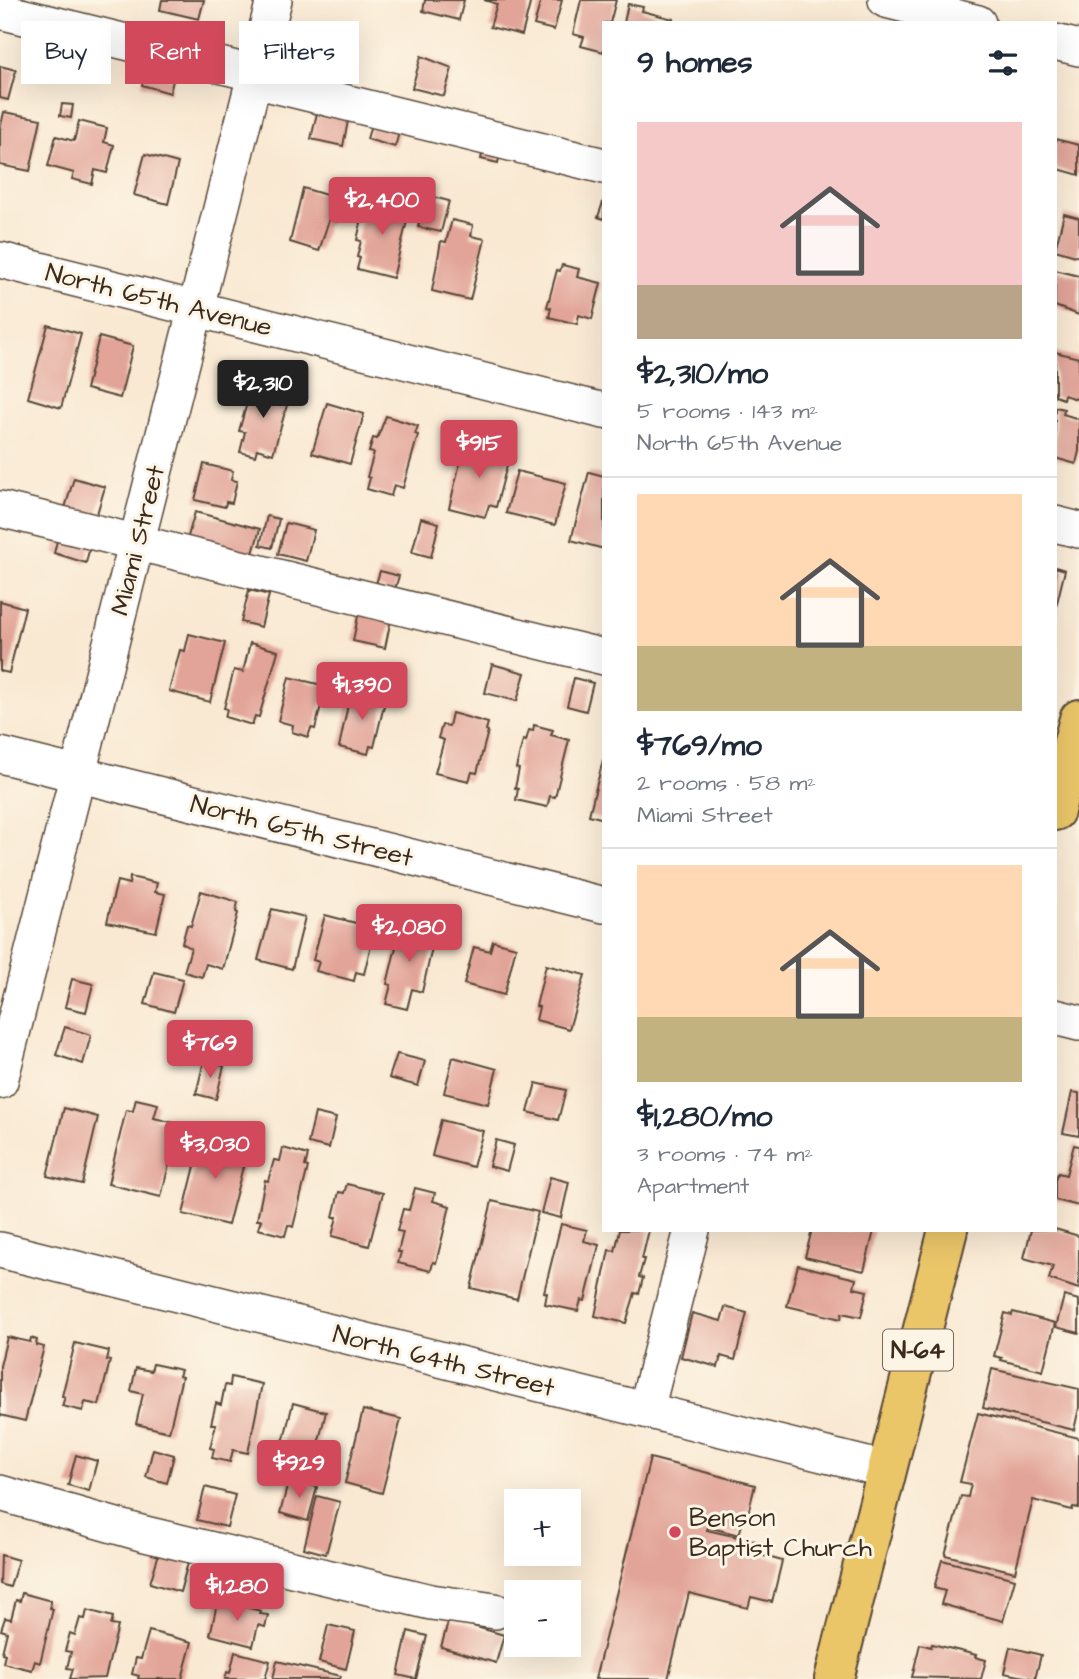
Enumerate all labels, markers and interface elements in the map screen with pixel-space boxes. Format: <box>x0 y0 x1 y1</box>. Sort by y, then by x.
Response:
chip: Buy <box>21 21 111 84</box>
chip: Rent <box>125 21 225 84</box>
chip: Filters <box>239 21 359 84</box>
text: 9 homes <box>637 42 752 84</box>
icon: filters <box>984 44 1022 82</box>
icon: home <box>767 168 893 294</box>
pin: $2,400 <box>325 177 439 237</box>
text: $2,400 <box>345 184 419 216</box>
street label: North 65th Avenue <box>42 254 276 346</box>
text: $2,310/mo <box>637 353 768 395</box>
pin: $2,310 <box>206 360 320 420</box>
text: $2,310 <box>233 367 293 399</box>
text: 5 rooms · 143 m² <box>637 395 818 427</box>
pin: $915 <box>438 420 520 480</box>
text: $915 <box>456 427 502 459</box>
text: North 65th Avenue <box>637 427 842 459</box>
street label: Miami Street <box>102 461 174 619</box>
icon: home <box>767 540 893 666</box>
pin: $1,390 <box>305 662 419 722</box>
text: $1,390 <box>332 669 392 701</box>
text: $769/mo <box>637 725 762 767</box>
text: 2 rooms · 58 m² <box>637 767 816 799</box>
street label: North 65th Street <box>187 786 417 876</box>
text: Miami Street <box>637 799 773 831</box>
pin: $2,080 <box>352 904 466 964</box>
text: $2,080 <box>372 911 446 943</box>
icon: home <box>767 911 893 1037</box>
pin: $769 <box>169 1020 251 1080</box>
text: $769 <box>183 1027 237 1059</box>
text: $1,280/mo <box>637 1096 772 1138</box>
pin: $3,030 <box>158 1122 272 1181</box>
text: $3,030 <box>180 1128 250 1160</box>
text: 3 rooms · 74 m² <box>637 1138 813 1170</box>
text: Apartment <box>637 1170 749 1202</box>
street label: North 64th Street <box>329 1316 559 1406</box>
road number: N-64 <box>883 1330 953 1370</box>
pin: $929 <box>258 1440 340 1500</box>
text: $929 <box>273 1447 325 1479</box>
map controls <box>504 1489 581 1657</box>
button: + <box>504 1489 581 1566</box>
place label: Benson Baptist Church <box>689 1500 872 1566</box>
marker: Benson Baptist Church <box>667 1524 683 1540</box>
pin: $1,280 <box>180 1564 294 1623</box>
text: $1,280 <box>206 1570 268 1602</box>
button: − <box>504 1580 581 1657</box>

